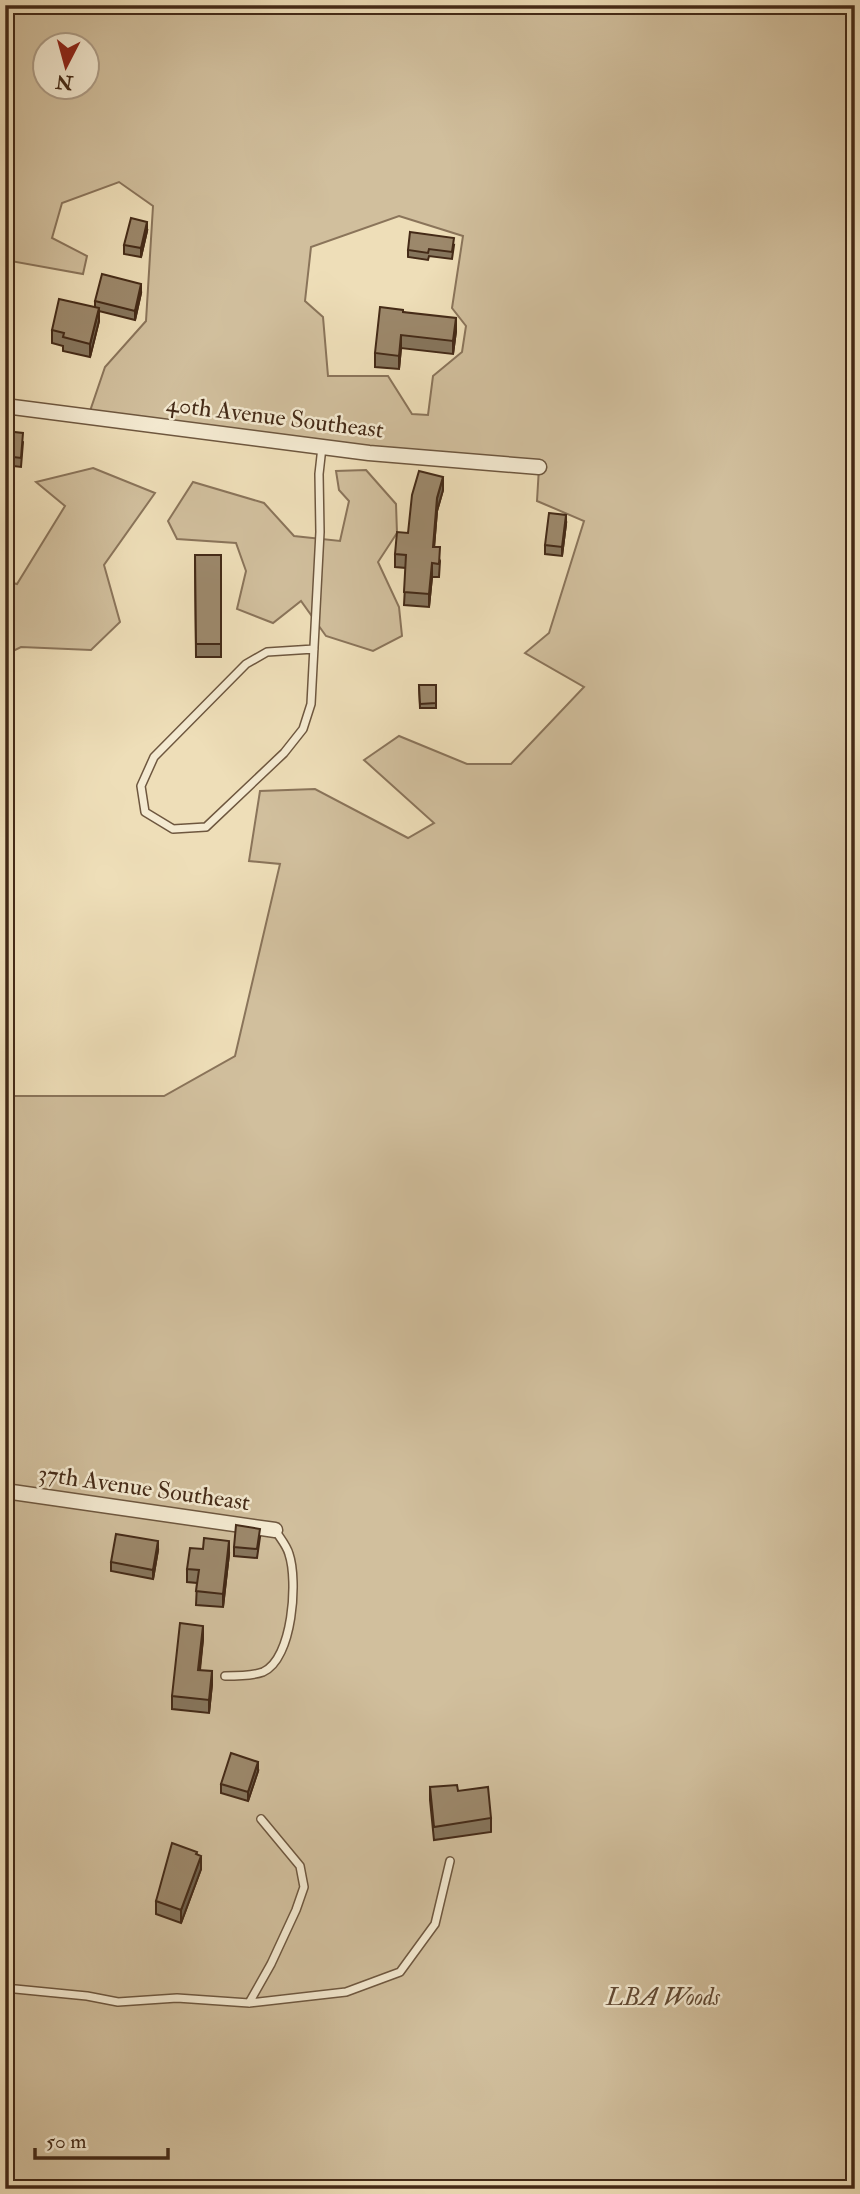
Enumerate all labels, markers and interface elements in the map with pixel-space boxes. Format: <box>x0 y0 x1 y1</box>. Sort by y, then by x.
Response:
north arrow <box>32 32 102 102</box>
text: N <box>54 69 75 95</box>
street label: 40th Avenue Southeast <box>165 388 386 446</box>
street label: 37th Avenue Southeast <box>36 1458 252 1518</box>
park label: LBA Woods <box>605 1982 720 2013</box>
scale bar <box>35 2117 168 2161</box>
text: 50 m <box>46 2128 87 2155</box>

